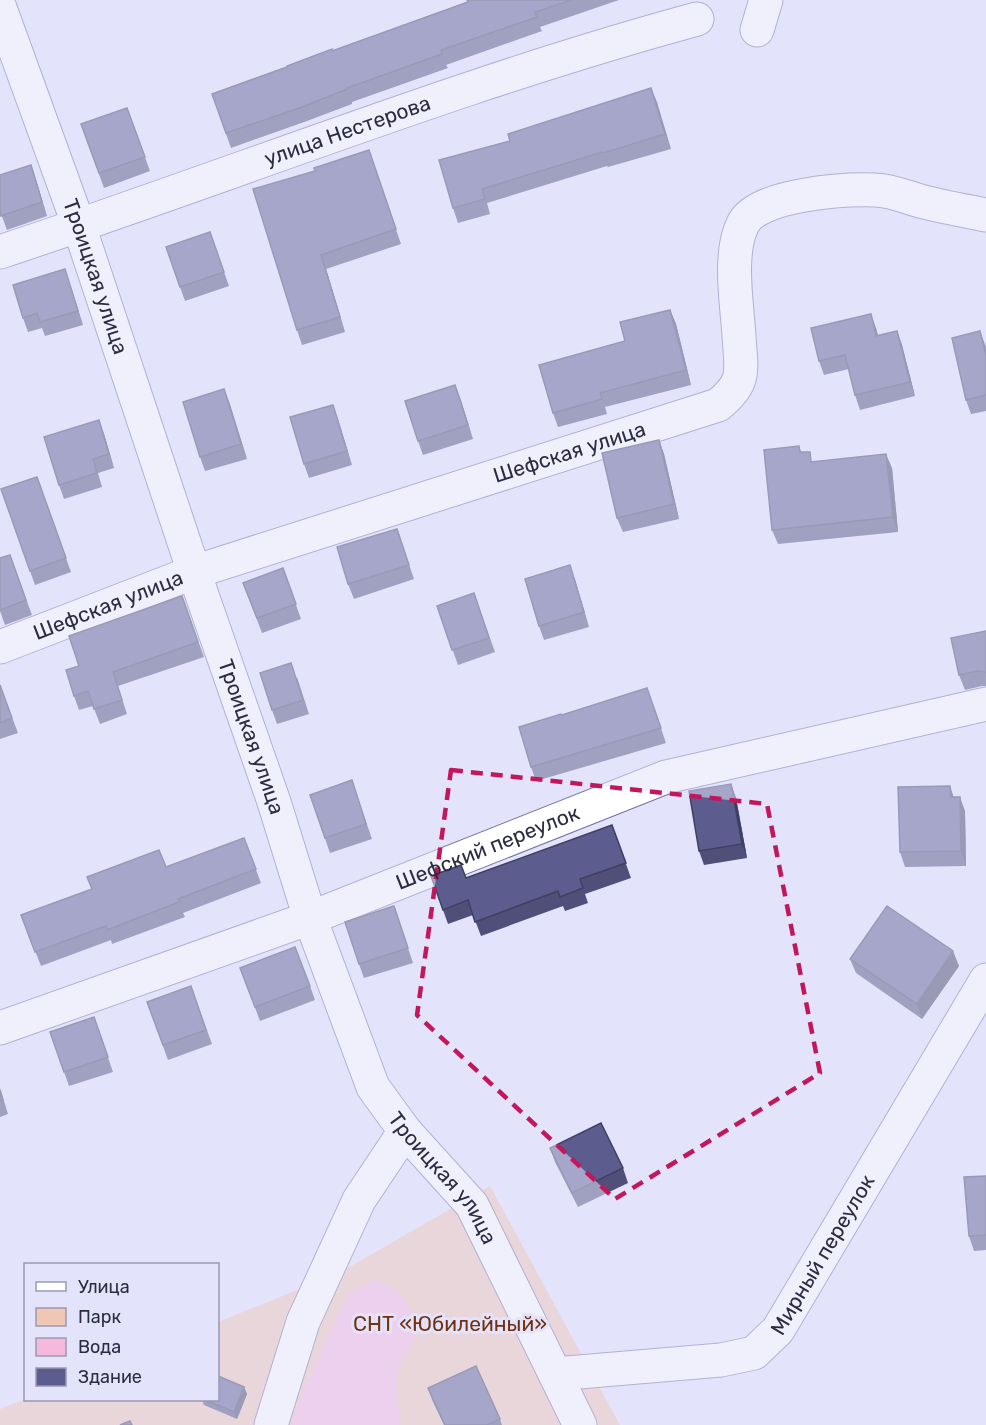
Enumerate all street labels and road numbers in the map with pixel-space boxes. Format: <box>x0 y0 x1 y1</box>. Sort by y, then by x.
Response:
street label: улица Нестерова <box>261 90 434 171</box>
street label: Троицкая улица <box>58 195 134 357</box>
street label: Шефская улица <box>490 416 649 488</box>
street label: Шефская улица <box>30 564 186 645</box>
street label: Троицкая улица <box>213 656 290 817</box>
street label: Шефский переулок <box>392 800 583 895</box>
street label: Троицкая улица <box>383 1107 502 1248</box>
street label: Мирный переулок <box>765 1170 880 1339</box>

